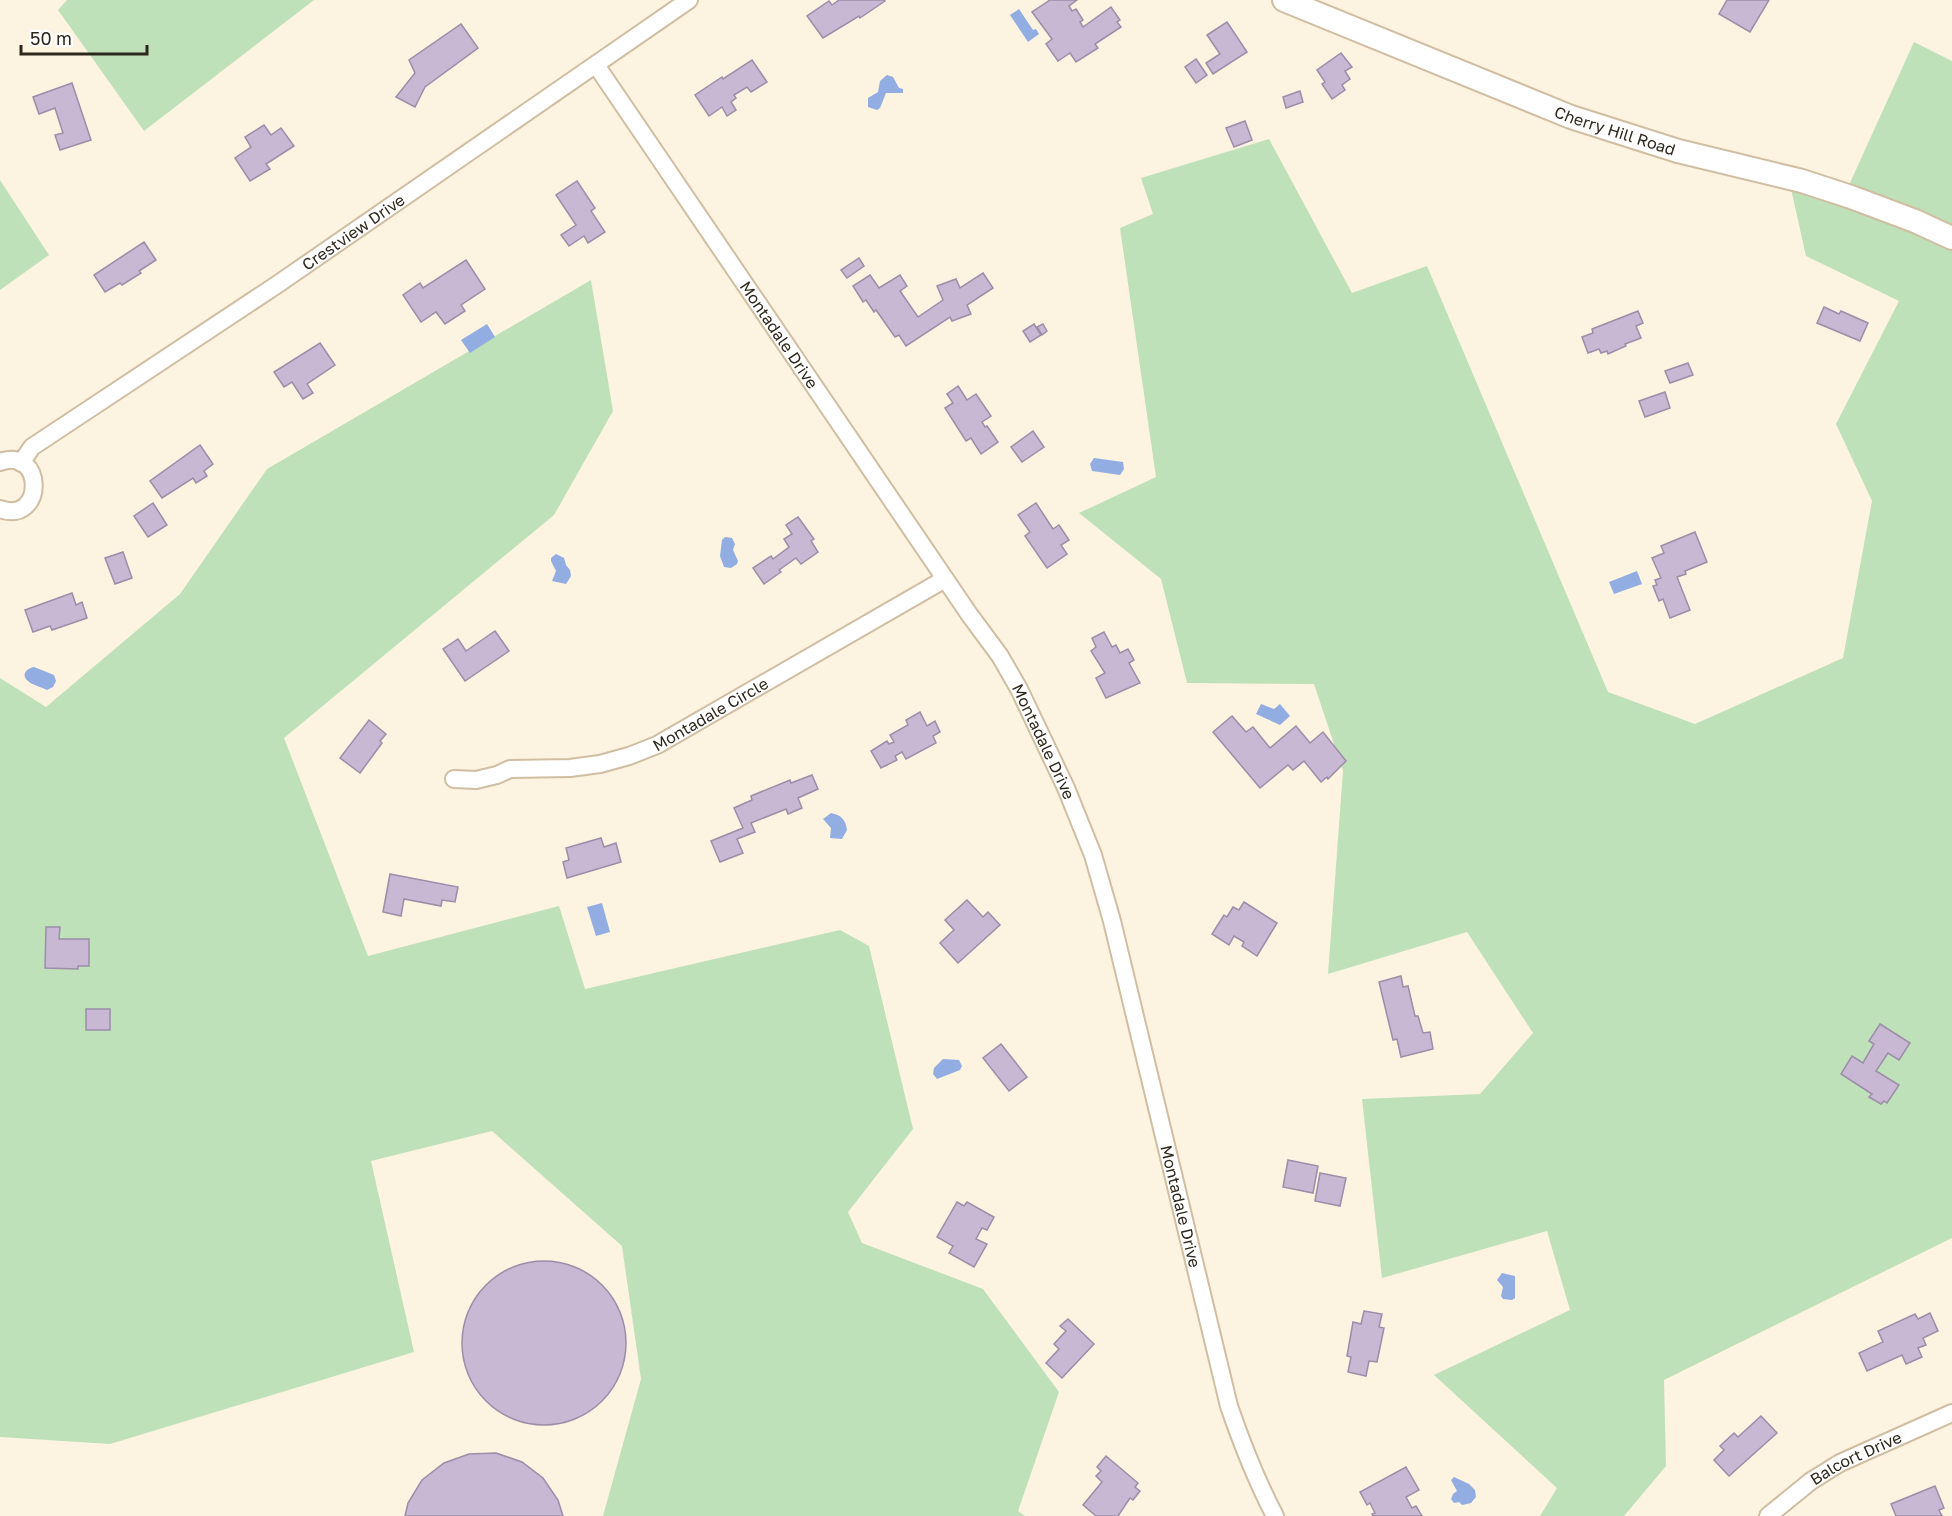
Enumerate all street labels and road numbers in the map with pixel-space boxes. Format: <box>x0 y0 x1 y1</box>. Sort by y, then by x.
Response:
street label: Cherry Hill Road <box>1552 101 1678 160</box>
street label: Crestview Drive <box>298 190 409 274</box>
street label: Montadale Drive <box>736 277 823 392</box>
street label: Montadale Circle <box>649 673 772 755</box>
street label: Montadale Drive <box>1008 680 1079 802</box>
street label: Montadale Drive <box>1156 1143 1205 1270</box>
street label: Balcort Drive <box>1806 1427 1905 1489</box>

